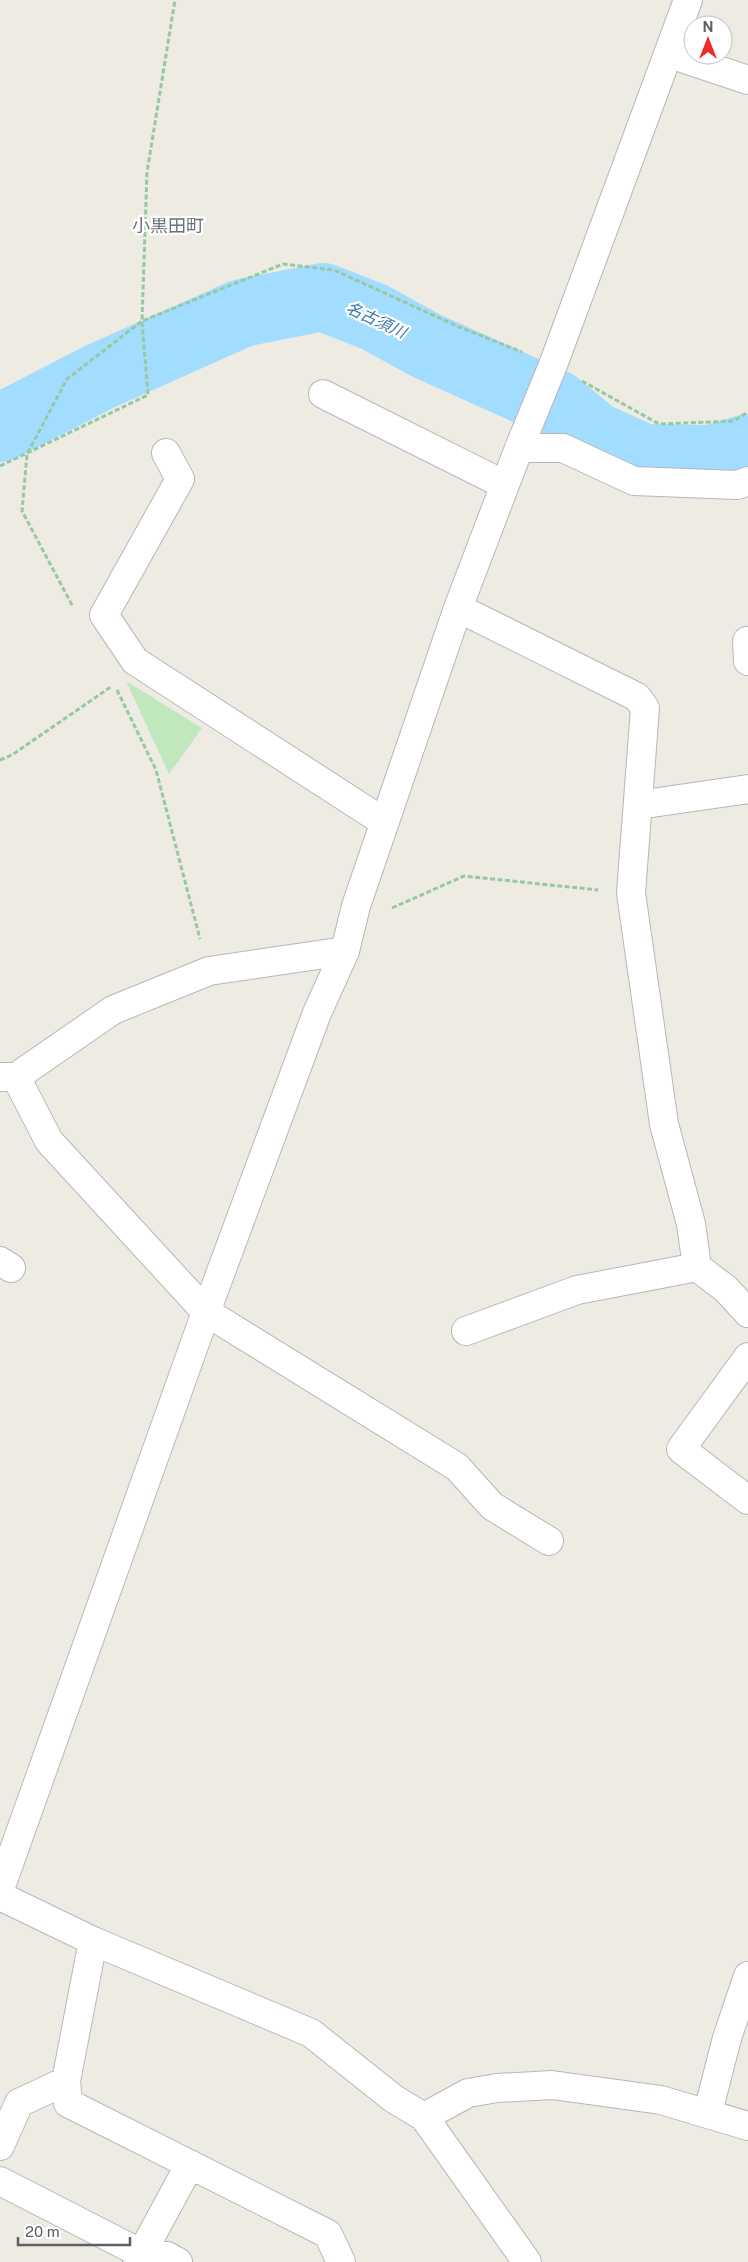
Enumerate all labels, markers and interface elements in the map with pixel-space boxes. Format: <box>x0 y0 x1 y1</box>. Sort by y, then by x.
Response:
north arrow <box>683 15 733 65</box>
text: N <box>703 19 713 35</box>
district label: 小黒田町 <box>132 215 204 236</box>
water label: 名古須川 <box>343 298 411 343</box>
scale bar <box>18 2214 130 2246</box>
text: 20 m <box>25 2223 60 2240</box>

